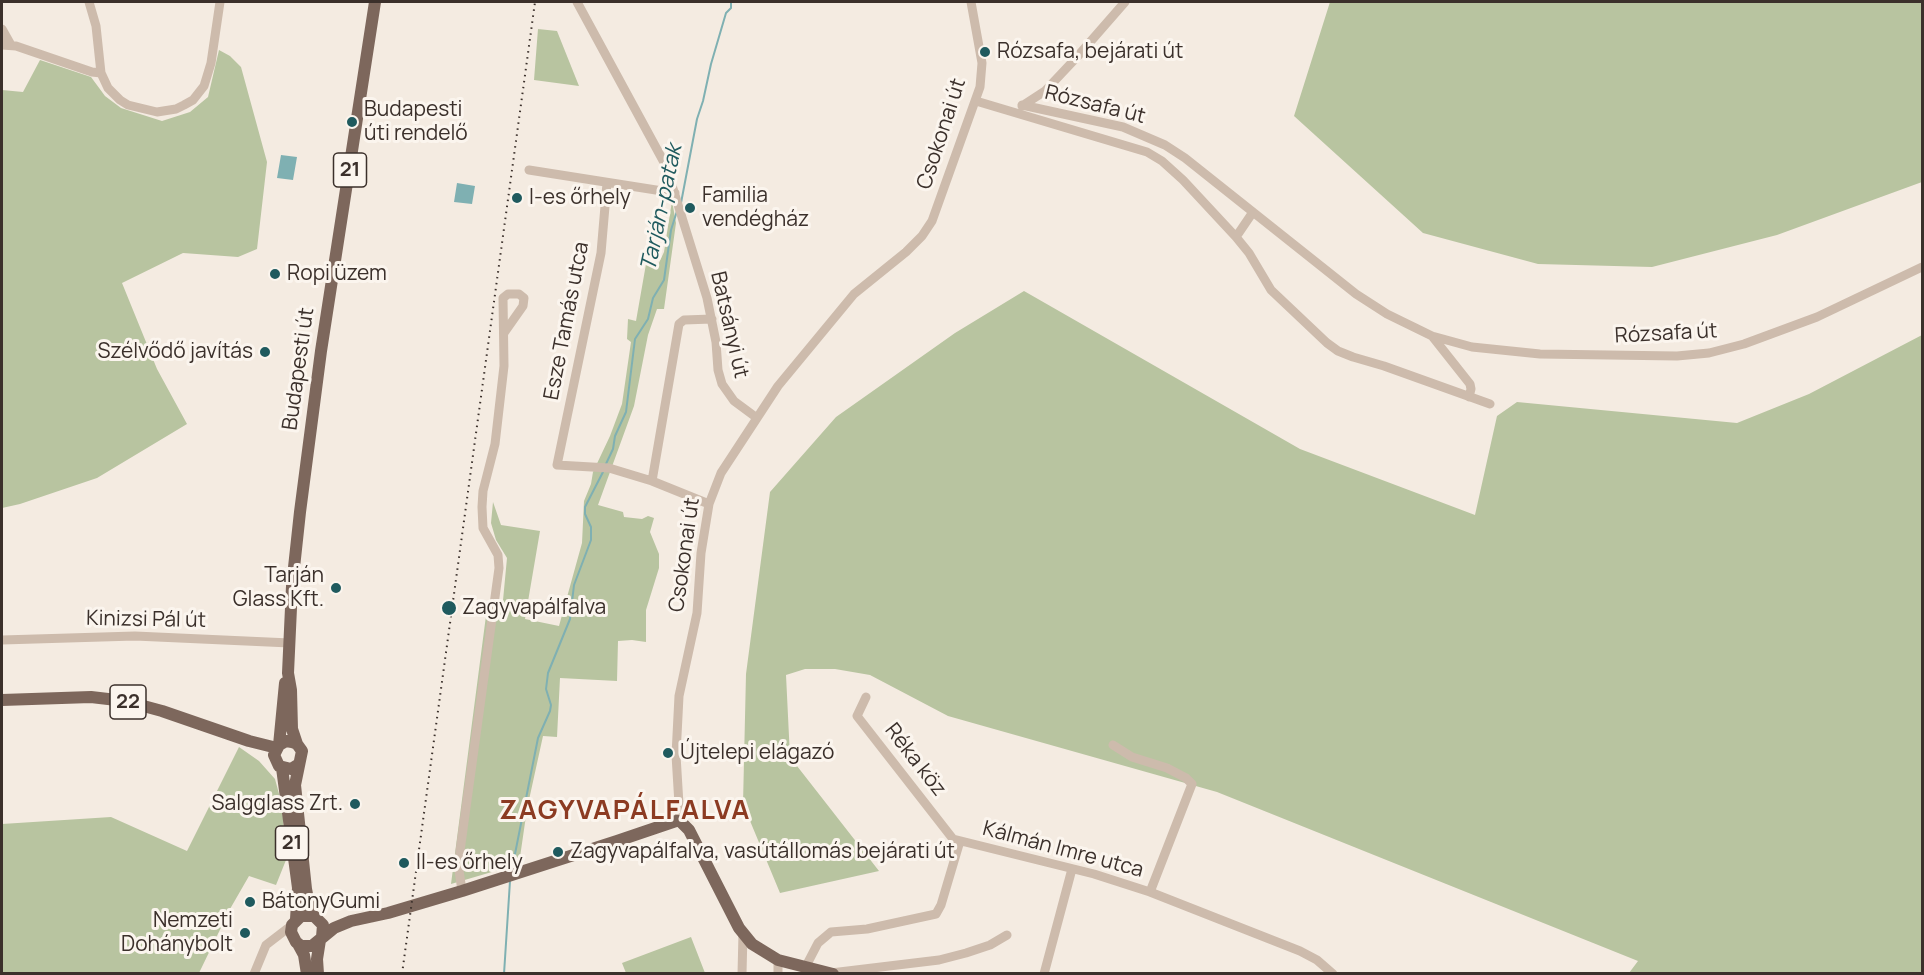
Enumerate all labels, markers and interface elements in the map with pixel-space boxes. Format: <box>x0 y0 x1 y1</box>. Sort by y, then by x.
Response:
place label: Rózsafa, bejárati út <box>997 39 1183 65</box>
marker: Rózsafa, bejárati út <box>978 45 992 59</box>
street label: Csokonai út <box>912 75 972 193</box>
street label: Rózsafa út <box>1042 80 1148 130</box>
place label: Budapesti úti rendelő <box>364 97 468 147</box>
marker: Budapesti úti rendelő <box>345 115 359 129</box>
water label: Tarján-patak <box>636 142 688 274</box>
road number: 21 <box>334 153 366 187</box>
place label: Familia vendégház <box>702 183 809 233</box>
place label: I-es őrhely <box>529 185 631 211</box>
marker: I-es őrhely <box>510 191 524 205</box>
marker: Familia vendégház <box>683 201 697 215</box>
street label: Esze Tamás utca <box>539 240 595 402</box>
place label: Ropi üzem <box>287 261 387 287</box>
marker: Ropi üzem <box>268 267 282 281</box>
street label: Batsányi út <box>704 269 754 381</box>
street label: Budapesti út <box>278 306 320 432</box>
street label: Rózsafa út <box>1614 319 1718 349</box>
place label: Szélvődő javítás <box>97 339 253 365</box>
marker: Szélvődő javítás <box>258 345 272 359</box>
street label: Csokonai út <box>665 496 705 614</box>
place label: Tarján Glass Kft. <box>233 563 324 613</box>
marker: Tarján Glass Kft. <box>329 581 343 595</box>
place label: Zagyvapálfalva <box>462 595 606 621</box>
marker: Zagyvapálfalva <box>440 599 458 617</box>
street label: Kinizsi Pál út <box>86 606 206 634</box>
road number: 22 <box>110 685 146 719</box>
street label: Réka köz <box>879 719 951 801</box>
place label: Újtelepi elágazó <box>680 740 834 766</box>
marker: Újtelepi elágazó <box>661 746 675 760</box>
place label: Salgglass Zrt. <box>212 791 343 817</box>
district label: ZAGYVAPÁLFALVA <box>499 795 751 827</box>
marker: Salgglass Zrt. <box>348 797 362 811</box>
street label: Kálmán Imre utca <box>980 816 1146 884</box>
road number: 21 <box>276 826 308 860</box>
place label: Zagyvapálfalva, vasútállomás bejárati út <box>570 839 955 865</box>
marker: Zagyvapálfalva, vasútállomás bejárati út <box>551 845 565 859</box>
place label: II-es őrhely <box>416 850 523 876</box>
marker: II-es őrhely <box>397 856 411 870</box>
place label: BátonyGumi <box>262 889 380 915</box>
marker: BátonyGumi <box>243 895 257 909</box>
place label: Nemzeti Dohánybolt <box>121 908 233 958</box>
marker: Nemzeti Dohánybolt <box>238 926 252 940</box>

